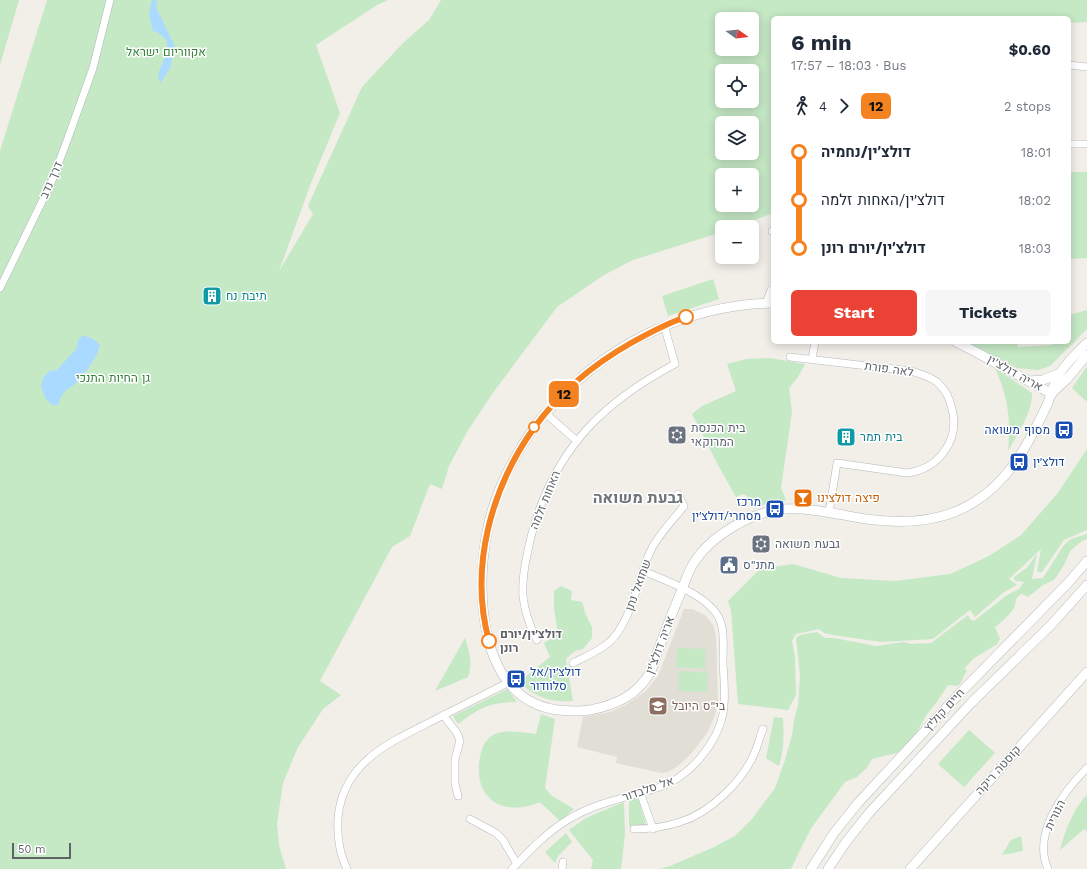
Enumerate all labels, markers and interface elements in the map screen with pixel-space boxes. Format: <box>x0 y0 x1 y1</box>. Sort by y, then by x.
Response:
north arrow <box>715 12 759 56</box>
map controls <box>715 12 759 264</box>
text: 6 min <box>791 30 852 55</box>
text: $0.60 <box>1009 41 1051 59</box>
park label: אקווריום ישראל <box>126 45 206 59</box>
text: 17:57 – 18:03 · Bus <box>791 58 906 73</box>
button: locate <box>715 64 759 108</box>
icon: walk <box>791 95 813 117</box>
icon: forward <box>833 95 855 117</box>
text: 12 <box>869 98 883 114</box>
text: 4 <box>819 99 827 114</box>
text: 2 stops <box>1004 99 1051 114</box>
button: layers <box>715 116 759 160</box>
text: דולצ׳ין/נחמיה <box>821 143 911 161</box>
text: 18:01 <box>1021 145 1051 160</box>
street label: דרך נדב <box>37 159 65 201</box>
button: + <box>715 168 759 212</box>
text: דולצ׳ין/האחות זלמה <box>821 191 945 209</box>
text: 18:02 <box>1018 193 1051 208</box>
button: − <box>715 220 759 264</box>
text: דולצ׳ין/יורם רונן <box>821 239 926 257</box>
text: 18:03 <box>1019 241 1051 256</box>
building icon: תיבת נח <box>201 285 223 307</box>
place label: תיבת נח <box>226 289 267 303</box>
button: Start <box>791 290 917 336</box>
button: Tickets <box>925 290 1051 336</box>
unlabelled marker <box>678 309 694 325</box>
street label: אריה דולצ'ין <box>985 352 1045 394</box>
street label: לאה פורת <box>864 359 914 379</box>
park label: גן החיות התנכי <box>76 371 150 385</box>
line badge: 12 <box>546 381 582 407</box>
text: 12 <box>557 386 571 402</box>
bus stop icon: מסוף משואה <box>1053 419 1075 441</box>
unlabelled marker <box>528 421 540 433</box>
place label: בית הכנסת המרוקאי <box>691 421 746 449</box>
place label: מסוף משואה <box>985 423 1050 437</box>
synagogue icon: בית הכנסת המרוקאי <box>666 424 688 446</box>
building icon: בית תמר <box>835 426 857 448</box>
place label: בית תמר <box>860 430 903 444</box>
bus stop icon: דולצ׳ין <box>1008 451 1030 473</box>
place label: דולצ׳ין <box>1033 455 1065 469</box>
street label: האחות זלמה <box>527 469 563 531</box>
bar icon: פיצה דולצינו <box>792 487 814 509</box>
district label: גבעת משואה <box>593 488 683 507</box>
place label: פיצה דולצינו <box>817 491 880 505</box>
place label: מרכז מסחרי/דולצ׳ין <box>692 495 761 523</box>
bus stop icon: מרכז מסחרי/דולצ׳ין <box>764 498 786 520</box>
synagogue icon: גבעת משואה <box>750 533 772 555</box>
place label: גבעת משואה <box>775 537 840 551</box>
public building icon: מתנ"ס <box>718 554 740 576</box>
street label: שמואל נתן <box>622 557 654 613</box>
place label: מתנ"ס <box>743 558 775 572</box>
street label: אריה דולצ'ין <box>643 614 678 676</box>
place label: דולצ׳ין/יורם רונן <box>500 627 562 655</box>
marker: דולצ׳ין/יורם רונן <box>481 633 497 649</box>
place label: דולצ׳ין/אל סלוודור <box>530 665 581 693</box>
bus stop icon: דולצ׳ין/אל סלוודור <box>505 668 527 690</box>
street label: חיים קוליץ <box>921 686 967 734</box>
school or university icon: בי"ס היובל <box>647 695 669 717</box>
place label: בי"ס היובל <box>672 699 726 713</box>
street label: קוסטה ריקה <box>972 743 1024 797</box>
street label: אל סלבדור <box>620 774 676 804</box>
street label: הנורית <box>1042 798 1068 832</box>
scale bar <box>12 841 71 860</box>
text: 50 m <box>18 843 45 856</box>

